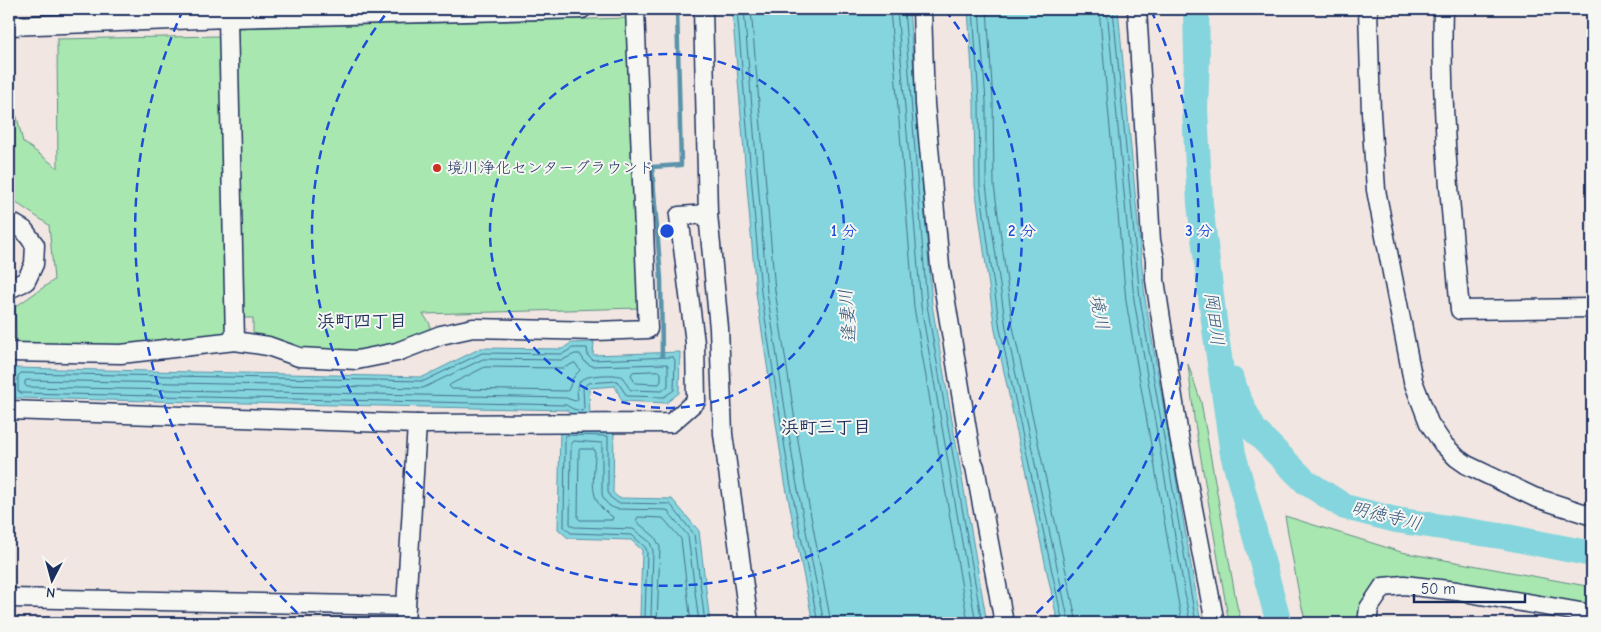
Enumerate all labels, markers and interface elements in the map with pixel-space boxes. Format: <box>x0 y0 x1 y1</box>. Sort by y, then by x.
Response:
place label: 境川浄化センターグラウンド <box>447 159 654 177</box>
marker: 境川浄化センターグラウンド <box>431 162 443 174</box>
centre of rings <box>658 222 676 240</box>
text: 1 分 <box>831 222 857 240</box>
text: 2 分 <box>1008 222 1036 240</box>
text: 3 分 <box>1185 222 1213 240</box>
water label: 逢妻川 <box>835 288 861 344</box>
water label: 岡田川 <box>1200 291 1228 347</box>
water label: 境川 <box>1085 292 1113 332</box>
district label: 浜町四丁目 <box>317 311 407 332</box>
district label: 浜町三丁目 <box>781 417 871 438</box>
water label: 明徳寺川 <box>1349 497 1423 535</box>
north arrow <box>28 554 78 604</box>
scale bar <box>1414 572 1525 604</box>
text: 50 m <box>1421 580 1456 598</box>
text: N <box>45 584 56 601</box>

